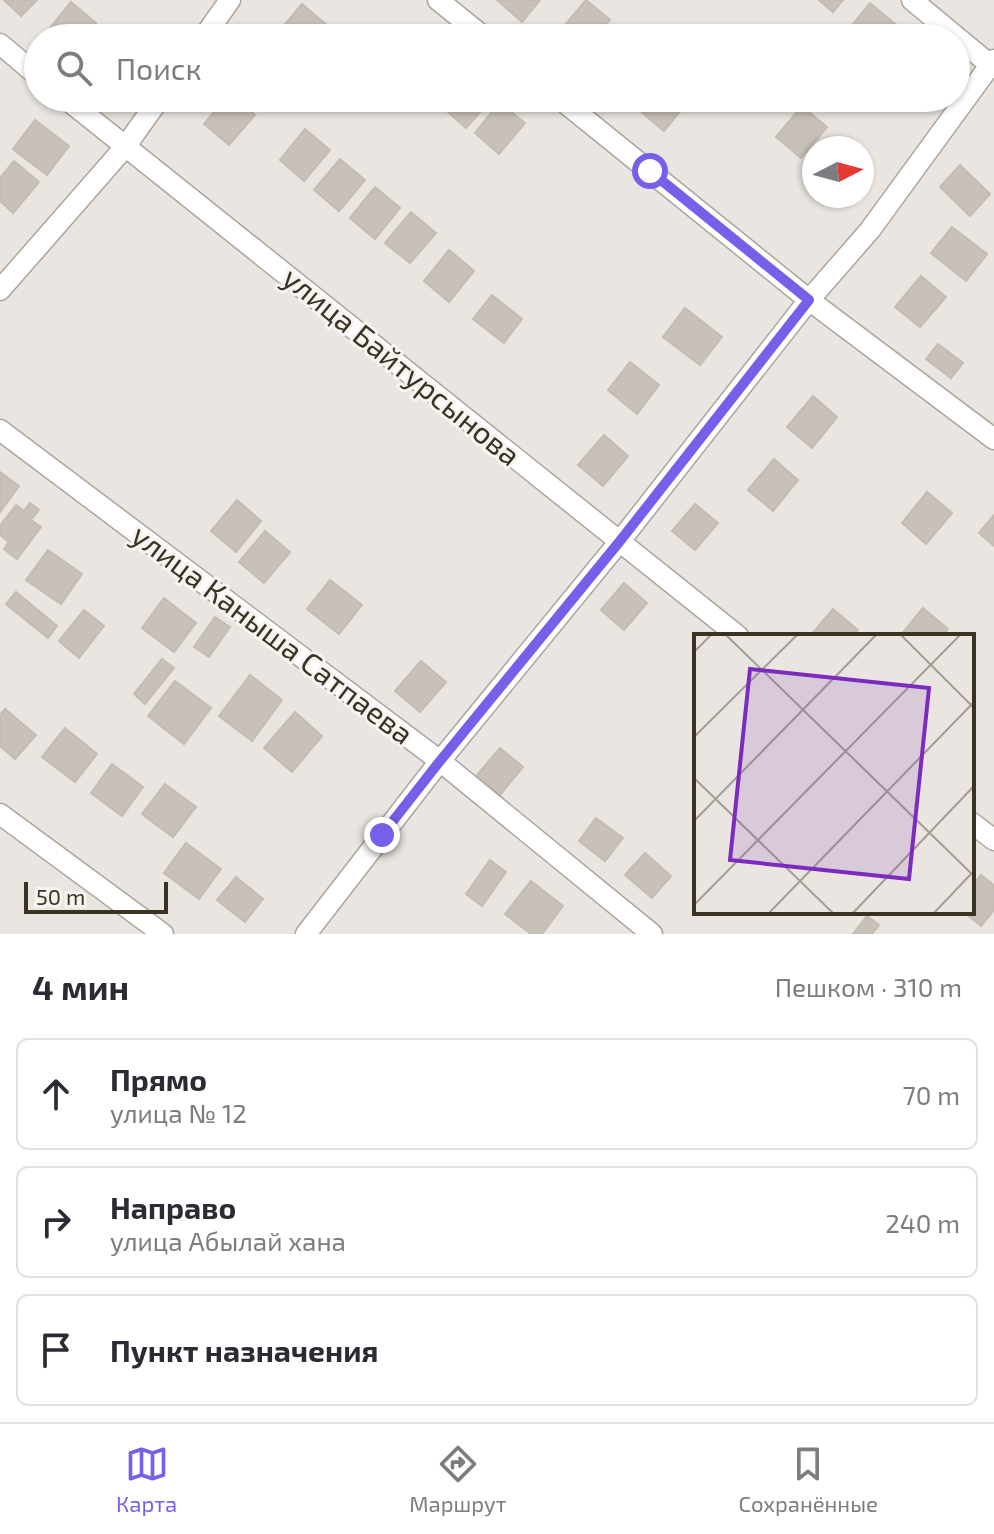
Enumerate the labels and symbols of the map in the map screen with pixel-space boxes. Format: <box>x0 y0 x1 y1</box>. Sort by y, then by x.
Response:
north arrow <box>802 136 874 208</box>
route start <box>632 153 668 189</box>
street label: улица Байтурсынова <box>276 259 528 473</box>
street label: улица Каныша Сатпаева <box>125 516 421 752</box>
inset map <box>694 634 974 914</box>
route end <box>364 817 400 853</box>
scale bar <box>24 878 168 914</box>

